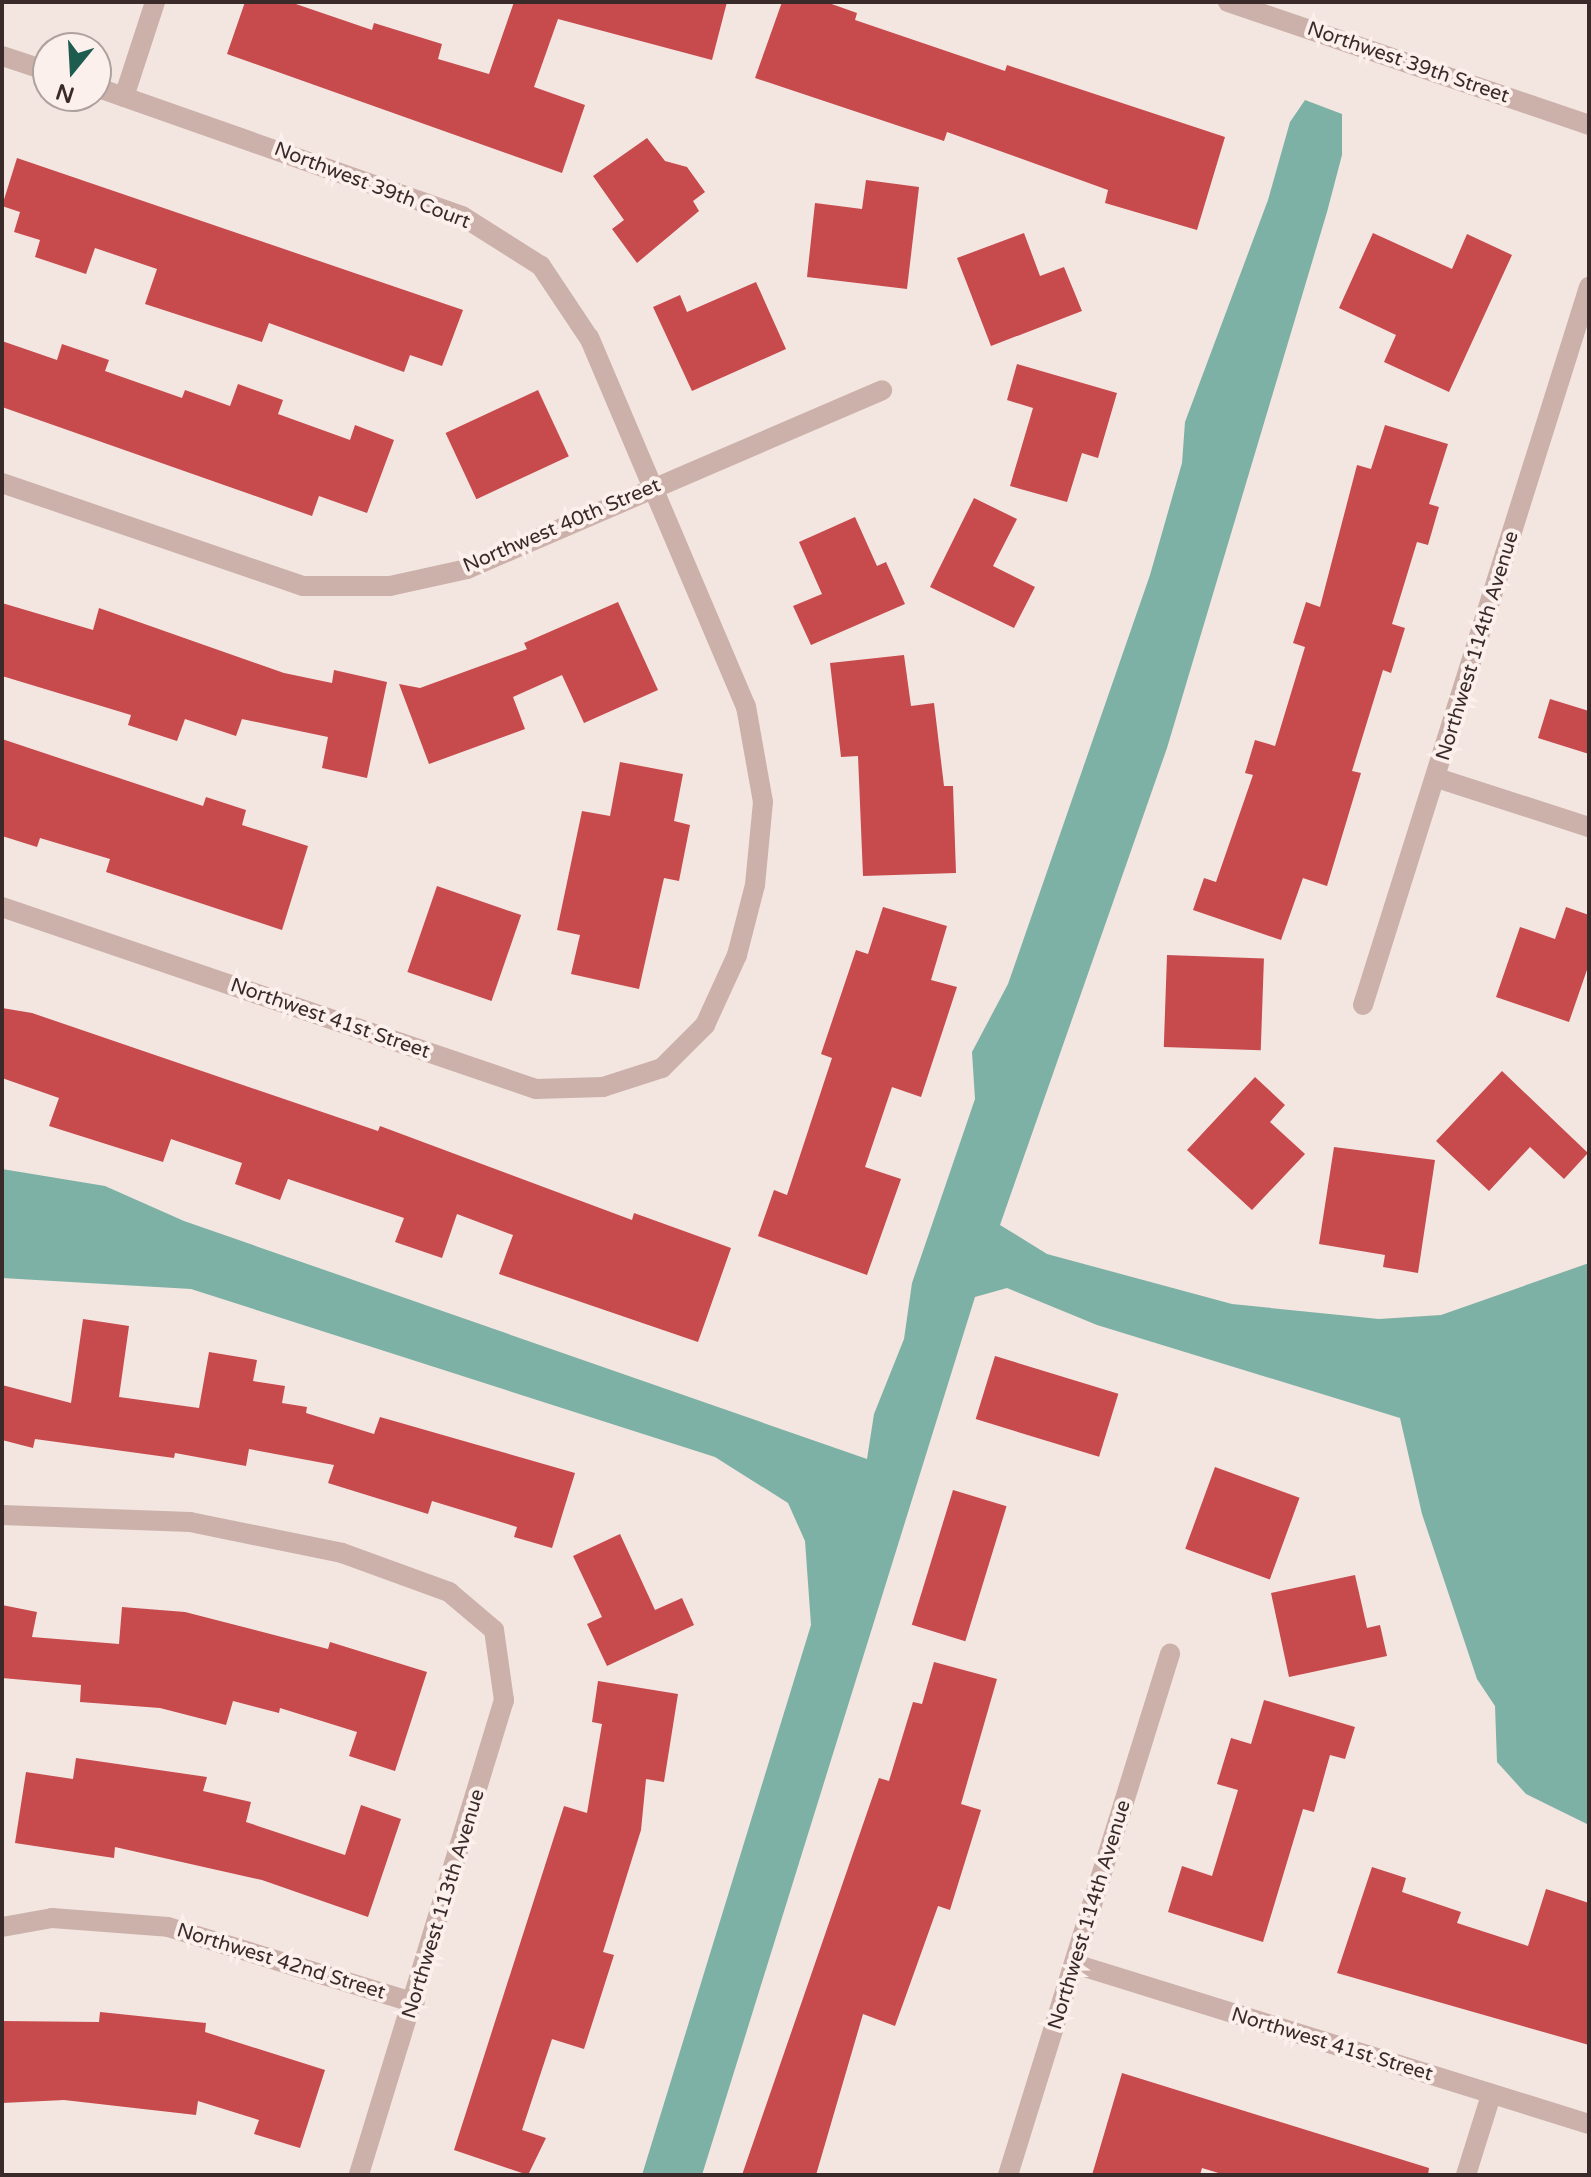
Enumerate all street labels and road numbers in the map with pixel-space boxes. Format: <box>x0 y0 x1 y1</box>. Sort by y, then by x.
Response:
street label: Northwest 39th Street <box>1304 17 1512 109</box>
street label: Northwest 39th Court <box>271 138 473 234</box>
street label: Northwest 40th Street <box>460 474 664 578</box>
street label: Northwest 114th Avenue <box>1432 528 1524 764</box>
street label: Northwest 41st Street <box>227 974 433 1064</box>
street label: Northwest 113th Avenue <box>398 1786 490 2022</box>
street label: Northwest 114th Avenue <box>1044 1797 1136 2033</box>
street label: Northwest 42nd Street <box>174 1919 388 2005</box>
street label: Northwest 41st Street <box>1228 2003 1436 2087</box>

